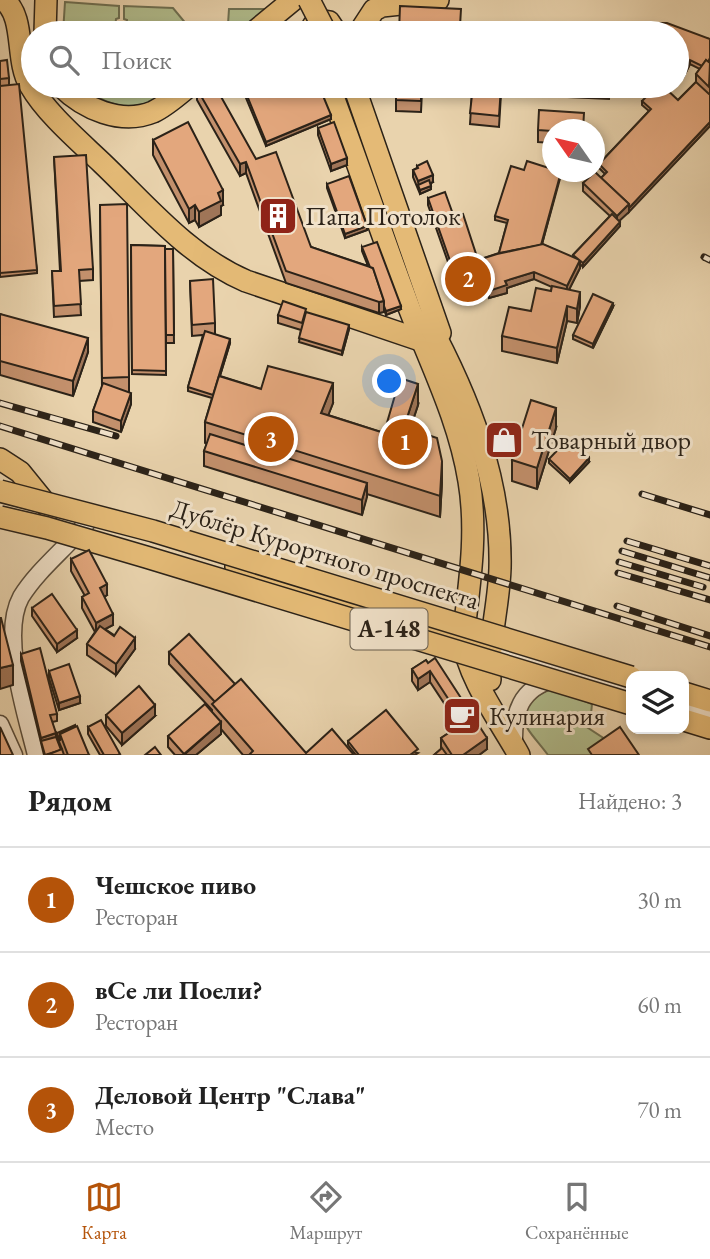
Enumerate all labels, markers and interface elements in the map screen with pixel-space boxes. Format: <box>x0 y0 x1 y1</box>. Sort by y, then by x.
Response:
search box <box>21 21 689 98</box>
icon: search <box>45 41 83 79</box>
text: Поиск <box>101 43 172 77</box>
north arrow <box>542 119 605 182</box>
building icon: Папа Потолок <box>257 195 299 237</box>
place label: Папа Потолок <box>305 199 461 233</box>
pin: 2 <box>445 253 491 305</box>
your location <box>372 364 406 398</box>
pin: 3 <box>248 413 294 465</box>
pin: 1 <box>382 416 428 468</box>
shop icon: Товарный двор <box>483 419 525 461</box>
place label: Товарный двор <box>531 423 691 457</box>
street label: Дублёр Курортного проспекта <box>167 491 484 617</box>
road number: А-148 <box>350 608 428 650</box>
map controls <box>626 671 689 734</box>
button: layers <box>626 671 689 734</box>
cafe icon: Кулинария <box>441 695 483 737</box>
place label: Кулинария <box>489 699 605 733</box>
text: Рядом <box>28 781 112 820</box>
text: Найдено: 3 <box>578 786 682 816</box>
text: Чешское пиво <box>95 868 256 902</box>
text: 1 <box>45 885 57 915</box>
text: 30 m <box>637 885 682 915</box>
text: Ресторан <box>95 902 178 932</box>
text: вСе ли Поели? <box>95 973 263 1007</box>
text: 2 <box>45 990 57 1020</box>
text: 60 m <box>637 990 682 1020</box>
text: Ресторан <box>95 1007 178 1037</box>
text: Деловой Центр "Слава" <box>95 1078 366 1112</box>
text: 3 <box>45 1095 57 1125</box>
text: 70 m <box>637 1095 682 1125</box>
text: Место <box>95 1112 154 1142</box>
tab: Карта <box>81 1178 127 1245</box>
tab: Маршрут <box>289 1178 362 1245</box>
tab: Сохранённые <box>525 1178 629 1245</box>

